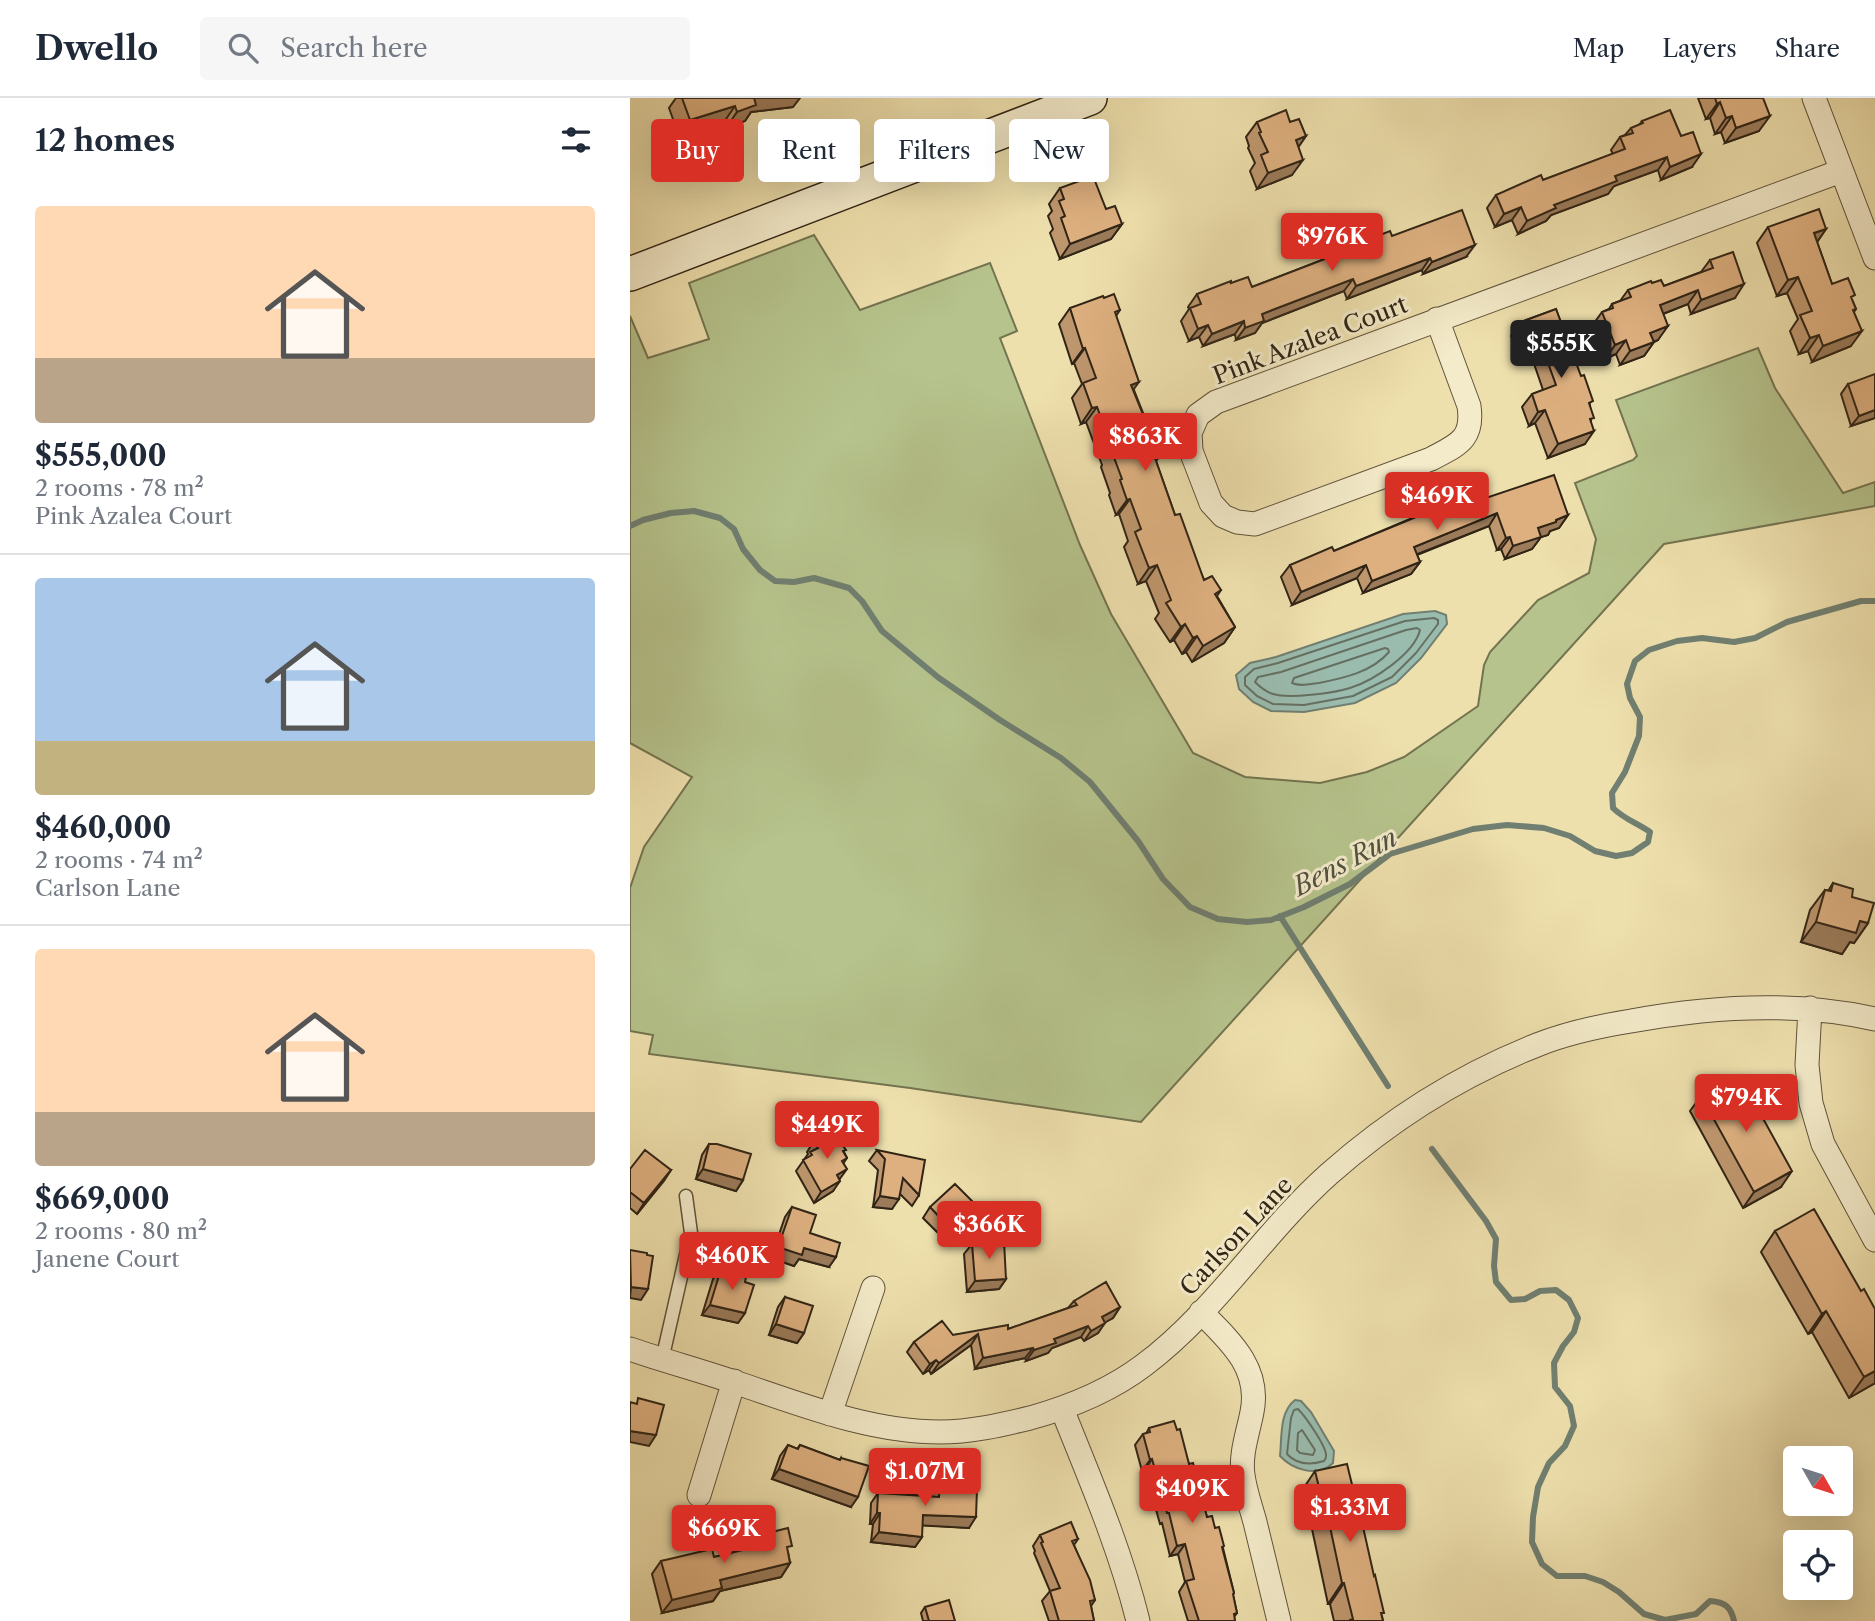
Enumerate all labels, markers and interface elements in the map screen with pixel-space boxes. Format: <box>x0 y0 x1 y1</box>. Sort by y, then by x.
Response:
search box <box>200 17 690 80</box>
text: Dwello <box>35 28 158 69</box>
icon: search <box>224 29 262 67</box>
text: Search here <box>280 32 428 64</box>
text: Map <box>1573 34 1624 63</box>
text: Layers <box>1662 34 1737 63</box>
text: Share <box>1775 34 1840 63</box>
chip: Buy <box>651 119 744 182</box>
chip: Rent <box>758 119 860 182</box>
chip: Filters <box>874 119 995 182</box>
chip: New <box>1009 119 1109 182</box>
icon: filters <box>557 121 595 159</box>
text: 12 homes <box>35 122 175 159</box>
pin: $976K <box>1283 214 1381 273</box>
text: $976K <box>1297 222 1367 250</box>
icon: home <box>252 251 378 377</box>
street label: Pink Azalea Court <box>1209 289 1412 390</box>
pin: $555K <box>1512 320 1610 380</box>
text: $555K <box>1526 329 1596 357</box>
pin: $863K <box>1096 414 1194 473</box>
text: $863K <box>1109 422 1181 450</box>
text: $555,000 <box>35 437 167 474</box>
pin: $469K <box>1388 472 1486 532</box>
text: 2 rooms · 78 m² <box>35 474 204 502</box>
text: $469K <box>1401 481 1473 509</box>
text: Pink Azalea Court <box>35 502 232 530</box>
icon: home <box>252 623 378 749</box>
text: $460,000 <box>35 809 171 846</box>
water label: Bens Run <box>1286 821 1403 904</box>
text: 2 rooms · 74 m² <box>35 846 203 874</box>
text: Carlson Lane <box>35 874 181 902</box>
icon: home <box>252 994 378 1120</box>
pin: $794K <box>1697 1074 1795 1134</box>
text: $794K <box>1711 1083 1781 1111</box>
pin: $449K <box>778 1102 876 1161</box>
text: $449K <box>791 1110 863 1138</box>
street label: Carlson Lane <box>1174 1171 1298 1301</box>
text: $669,000 <box>35 1180 170 1217</box>
pin: $366K <box>940 1202 1038 1261</box>
text: $366K <box>953 1210 1025 1238</box>
text: 2 rooms · 80 m² <box>35 1217 207 1245</box>
pin: $460K <box>683 1232 781 1292</box>
text: $460K <box>695 1241 769 1269</box>
text: Janene Court <box>35 1245 179 1273</box>
north arrow <box>1783 1446 1853 1516</box>
map controls <box>1783 1446 1853 1600</box>
pin: $1.07M <box>868 1448 982 1508</box>
text: $1.07M <box>885 1457 965 1485</box>
pin: $409K <box>1143 1466 1241 1525</box>
text: $409K <box>1155 1474 1229 1502</box>
pin: $1.33M <box>1293 1484 1407 1544</box>
text: $1.33M <box>1310 1493 1390 1521</box>
pin: $669K <box>675 1506 773 1565</box>
text: $669K <box>688 1514 760 1542</box>
button: locate <box>1783 1530 1853 1600</box>

